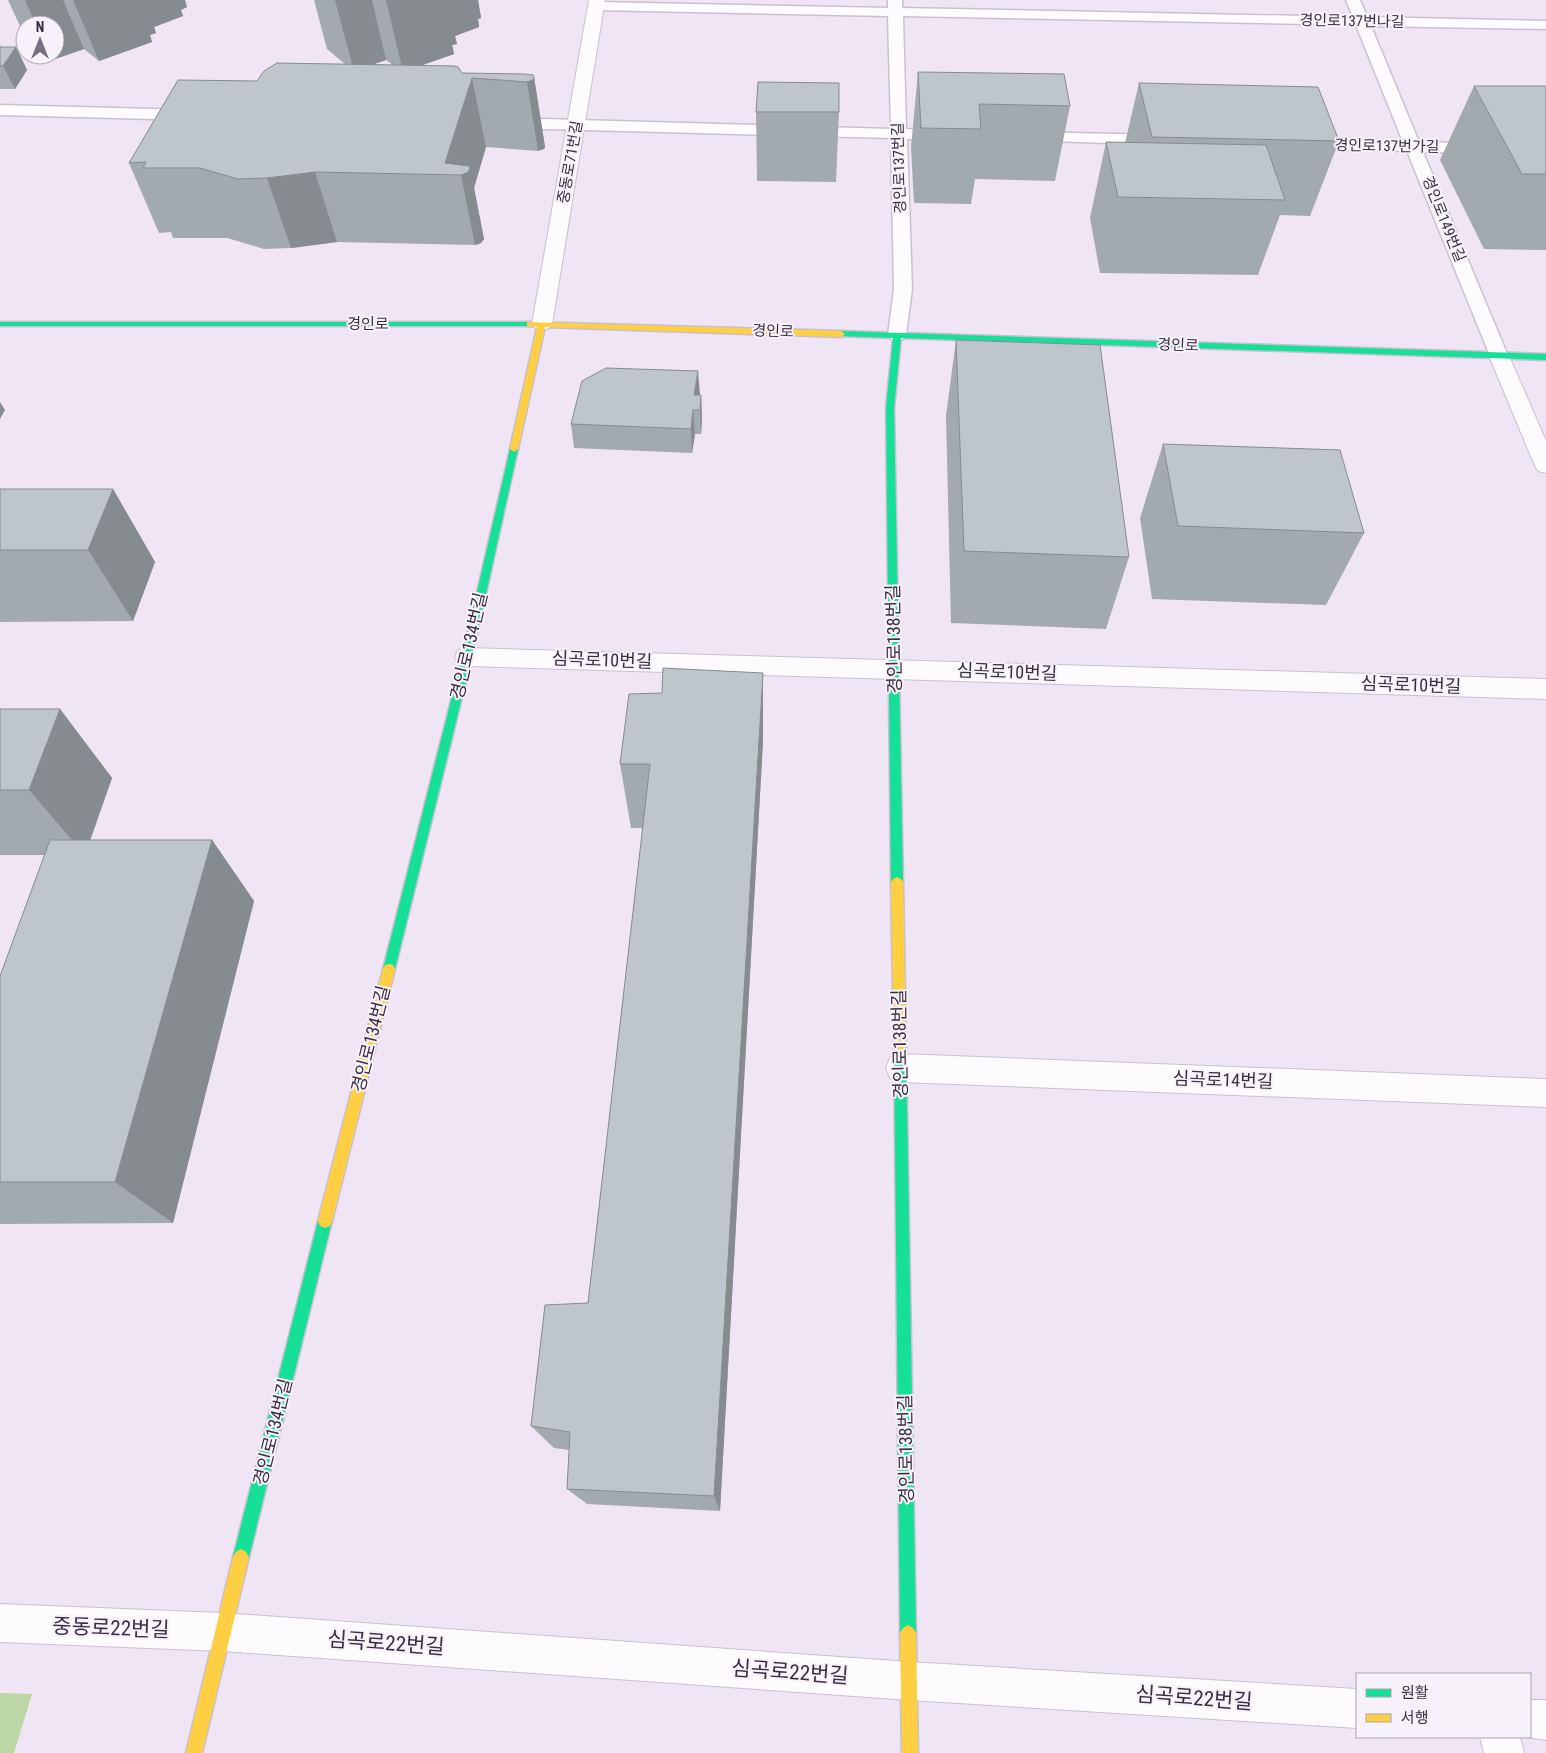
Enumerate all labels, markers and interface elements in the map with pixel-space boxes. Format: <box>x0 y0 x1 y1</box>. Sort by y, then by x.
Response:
street label: 경인로137번나길 <box>1299 11 1405 31</box>
north arrow <box>15 15 65 65</box>
text: N <box>36 19 44 35</box>
street label: 중동로71번길 <box>554 119 586 205</box>
street label: 경인로137번길 <box>888 122 910 214</box>
street label: 경인로137번가길 <box>1334 136 1440 156</box>
street label: 경인로149번길 <box>1419 173 1469 265</box>
street label: 경인로 <box>347 315 389 333</box>
street label: 경인로 <box>752 321 794 341</box>
street label: 경인로 <box>1157 335 1199 355</box>
street label: 경인로138번길 <box>882 584 905 694</box>
street label: 경인로134번길 <box>446 590 491 702</box>
street label: 심곡로10번길 <box>551 647 653 672</box>
street label: 심곡로10번길 <box>956 659 1058 684</box>
street label: 심곡로10번길 <box>1360 672 1462 697</box>
street label: 경인로134번길 <box>347 983 394 1095</box>
street label: 경인로138번길 <box>888 989 911 1099</box>
street label: 심곡로14번길 <box>1172 1067 1274 1092</box>
street label: 경인로134번길 <box>249 1376 296 1488</box>
street label: 경인로138번길 <box>894 1394 917 1504</box>
street label: 중동로22번길 <box>52 1614 170 1642</box>
street label: 심곡로22번길 <box>327 1627 445 1659</box>
street label: 심곡로22번길 <box>731 1656 849 1688</box>
legend <box>1356 1673 1531 1738</box>
street label: 심곡로22번길 <box>1135 1682 1253 1714</box>
text: 원활 <box>1401 1684 1429 1702</box>
text: 서행 <box>1401 1709 1429 1727</box>

